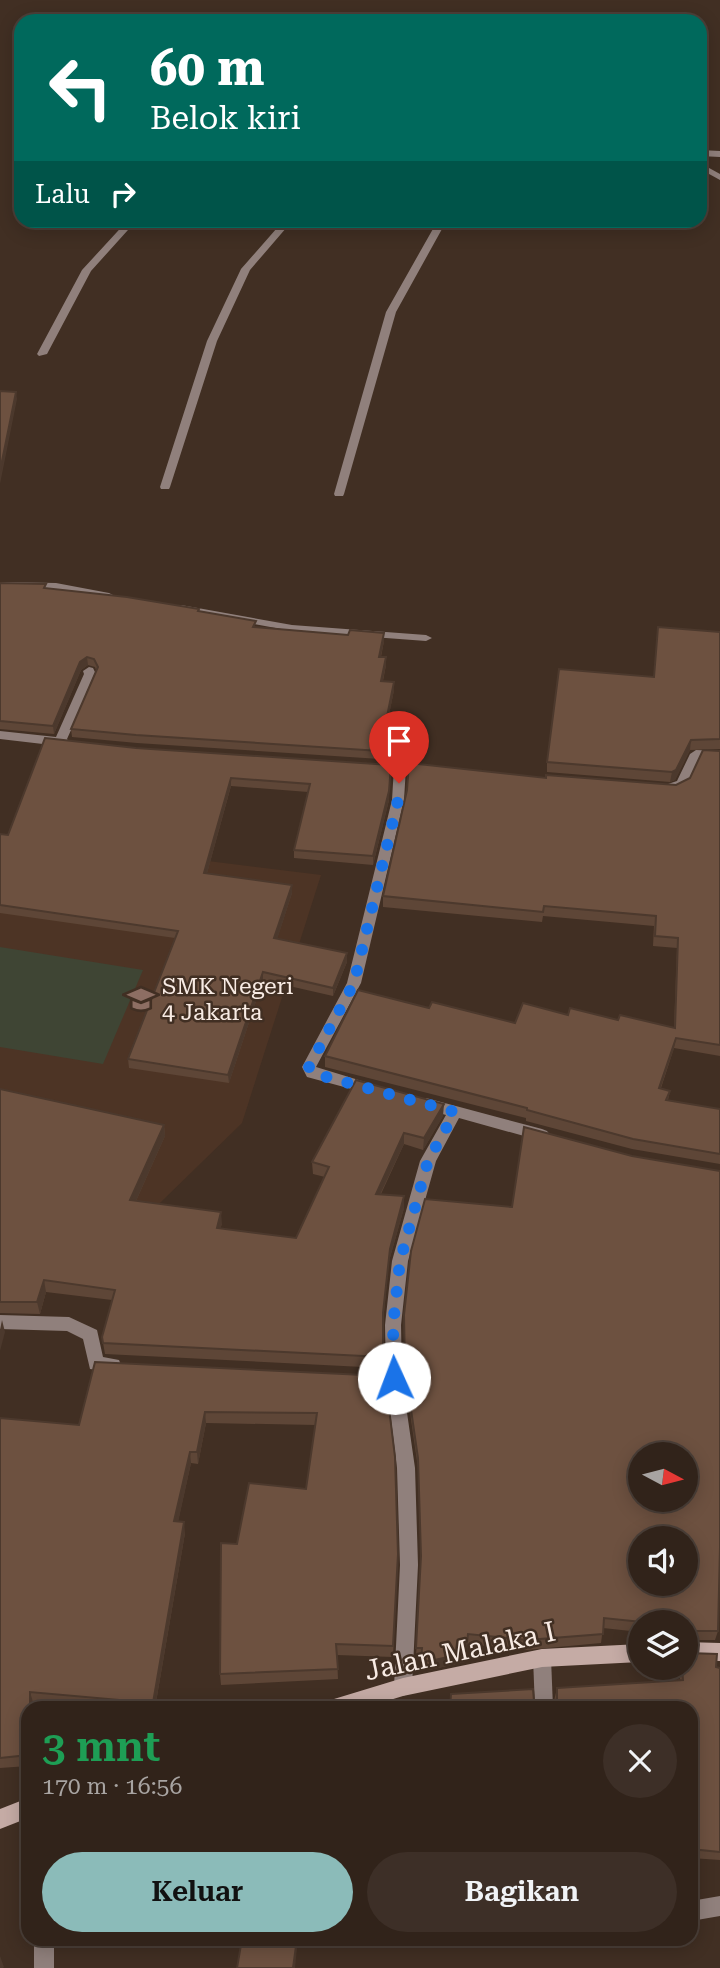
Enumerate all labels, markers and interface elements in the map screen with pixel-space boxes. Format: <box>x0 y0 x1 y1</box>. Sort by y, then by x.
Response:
text: 60 m <box>150 40 265 97</box>
icon: left <box>35 42 126 133</box>
text: Belok kiri <box>150 99 301 137</box>
icon: right <box>104 175 142 213</box>
text: Lalu <box>35 179 90 209</box>
pin <box>369 711 429 783</box>
icon: arrive <box>380 722 418 760</box>
place label: SMK Negeri 4 Jakarta <box>162 973 293 1026</box>
school or university icon: SMK Negeri 4 Jakarta <box>126 984 156 1014</box>
position arrow <box>357 1341 431 1415</box>
north arrow <box>628 1442 698 1512</box>
map controls <box>628 1442 698 1680</box>
button: sound <box>628 1526 698 1596</box>
button: layers <box>628 1610 698 1680</box>
street label: Jalan Malaka I <box>362 1615 558 1687</box>
text: 3 mnt <box>42 1722 160 1771</box>
button: close <box>603 1724 677 1798</box>
text: 170 m · 16:56 <box>42 1773 182 1800</box>
button: Keluar <box>42 1852 353 1932</box>
button: Bagikan <box>367 1852 677 1932</box>

